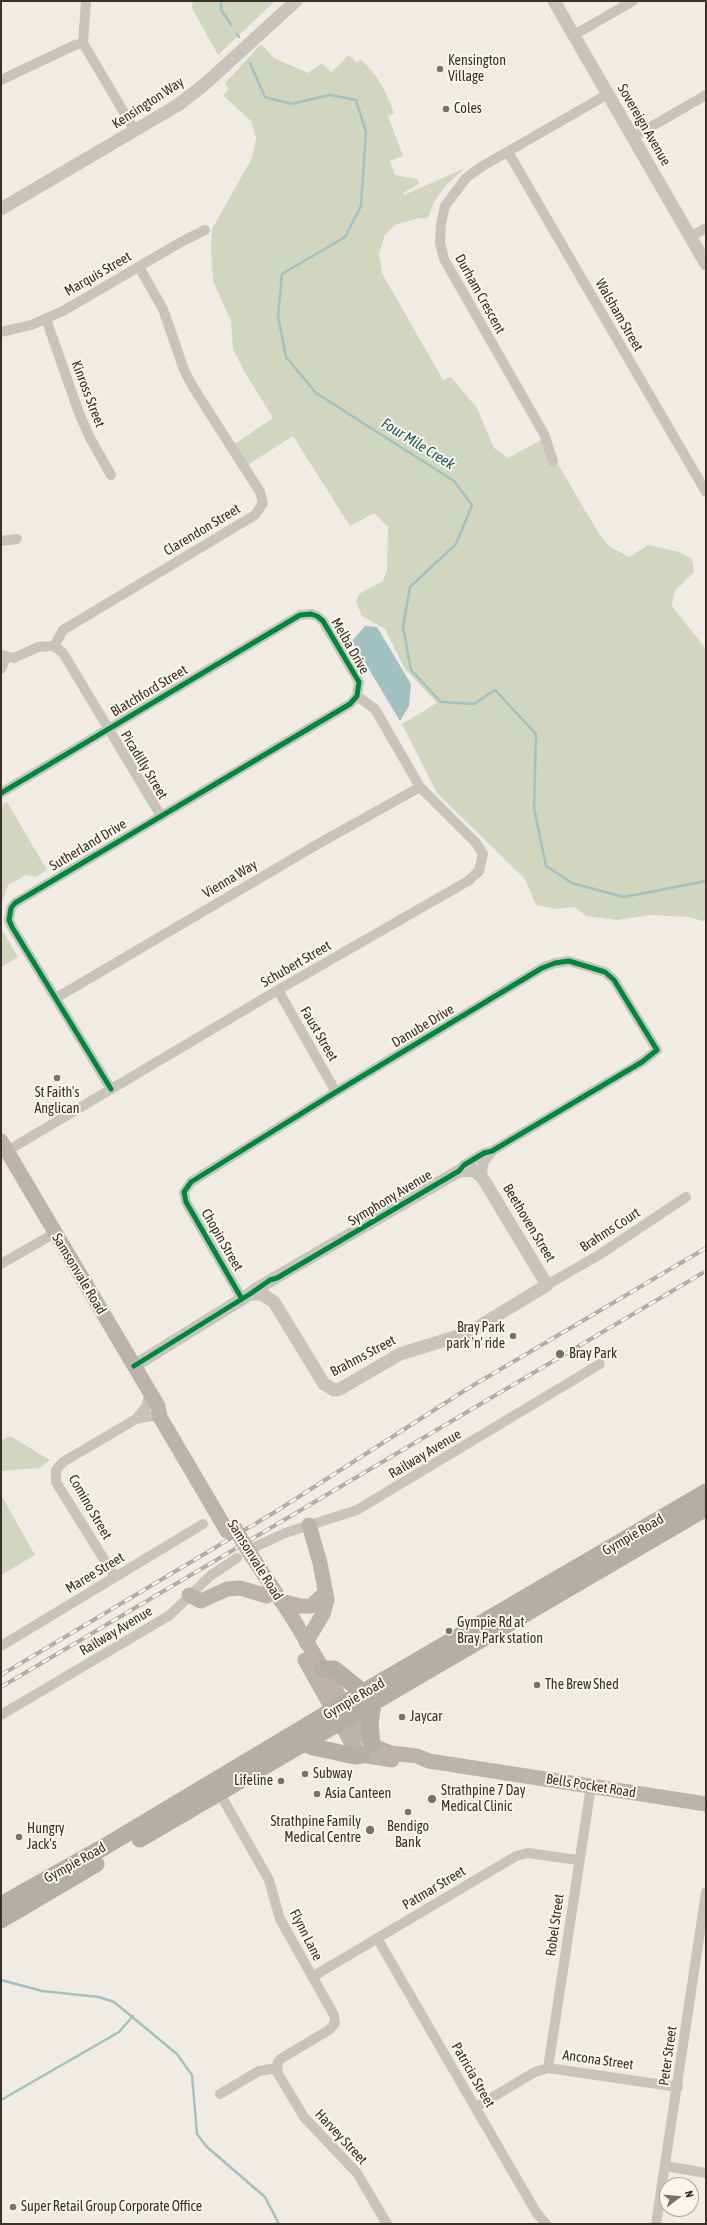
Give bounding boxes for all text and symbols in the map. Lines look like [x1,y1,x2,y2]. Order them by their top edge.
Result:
place label: Kensington Village [448,53,506,86]
marker: Kensington Village [435,64,445,74]
street label: Kensington Way [109,74,187,132]
street label: Sovereign Avenue [614,81,674,169]
place label: Coles [454,101,482,117]
marker: Coles [441,104,451,114]
street label: Marquis Street [62,248,134,300]
street label: Durham Crescent [451,251,509,337]
street label: Walsham Street [591,276,647,354]
street label: Kinross Street [68,358,108,430]
water label: Four Mile Creek [378,414,458,474]
street label: Clarendon Street [161,501,243,559]
street label: Melba Drive [327,615,373,677]
street label: Blatchford Street [108,662,190,720]
street label: Picadilly Street [117,728,171,802]
street label: Sutherland Drive [47,815,129,875]
street label: Vienna Way [200,856,260,902]
street label: Schubert Street [258,937,334,991]
street label: Danube Drive [389,1001,457,1051]
street label: Faust Street [297,1004,341,1064]
marker: St Faith's Anglican [52,1073,62,1083]
place label: St Faith's Anglican [34,1085,80,1118]
street label: Symphony Avenue [345,1166,435,1230]
street label: Beethoven Street [499,1181,559,1265]
street label: Brahms Court [577,1204,643,1256]
street label: Chopin Street [197,1206,247,1274]
street label: Samsonvale Road [48,1230,110,1318]
place label: Bray Park park 'n' ride [446,1320,505,1352]
marker: Bray Park park 'n' ride [508,1331,518,1341]
street label: Brahms Street [328,1332,398,1380]
place label: Bray Park [569,1346,617,1362]
marker: Bray Park [554,1348,566,1360]
street label: Railway Avenue [386,1426,464,1482]
street label: Comino Street [65,1472,115,1542]
street label: Gympie Road [599,1511,667,1559]
street label: Samsonvale Road [224,1517,286,1603]
street label: Maree Street [63,1549,127,1597]
street label: Railway Avenue [77,1603,155,1659]
place label: Gympie Rd at Bray Park station [457,1615,543,1648]
marker: Gympie Rd at Bray Park station [444,1626,454,1636]
street label: Gympie Road [320,1675,388,1723]
place label: The Brew Shed [545,1677,619,1693]
marker: The Brew Shed [532,1680,542,1690]
place label: Jaycar [410,1709,442,1725]
marker: Jaycar [397,1712,407,1722]
place label: Subway [313,1766,353,1782]
marker: Subway [300,1769,310,1779]
street label: Bells Pocket Road [545,1771,637,1801]
place label: Lifeline [234,1773,273,1789]
marker: Lifeline [276,1776,286,1786]
place label: Strathpine 7 Day Medical Clinic [441,1783,526,1816]
place label: Asia Canteen [325,1786,391,1802]
marker: Asia Canteen [312,1789,322,1799]
marker: Strathpine 7 Day Medical Clinic [426,1793,438,1805]
marker: Bendigo Bank [403,1807,413,1817]
place label: Strathpine Family Medical Centre [270,1814,361,1846]
place label: Bendigo Bank [387,1819,429,1852]
place label: Hungry Jack's [27,1821,65,1854]
marker: Strathpine Family Medical Centre [364,1824,376,1836]
marker: Hungry Jack's [14,1832,24,1842]
street label: Gympie Road [41,1839,109,1887]
street label: Patmar Street [399,1863,469,1913]
street label: Robel Street [542,1893,568,1957]
street label: Flynn Lane [286,1906,326,1964]
street label: Peter Street [656,2025,680,2087]
street label: Patricia Street [448,2040,498,2110]
street label: Ancona Street [562,2047,634,2073]
street label: Harvey Street [311,2106,371,2168]
north arrow [659,2177,699,2217]
text: N [683,2189,696,2199]
place label: Super Retail Group Corporate Office [21,2199,202,2215]
marker: Super Retail Group Corporate Office [8,2202,18,2212]

